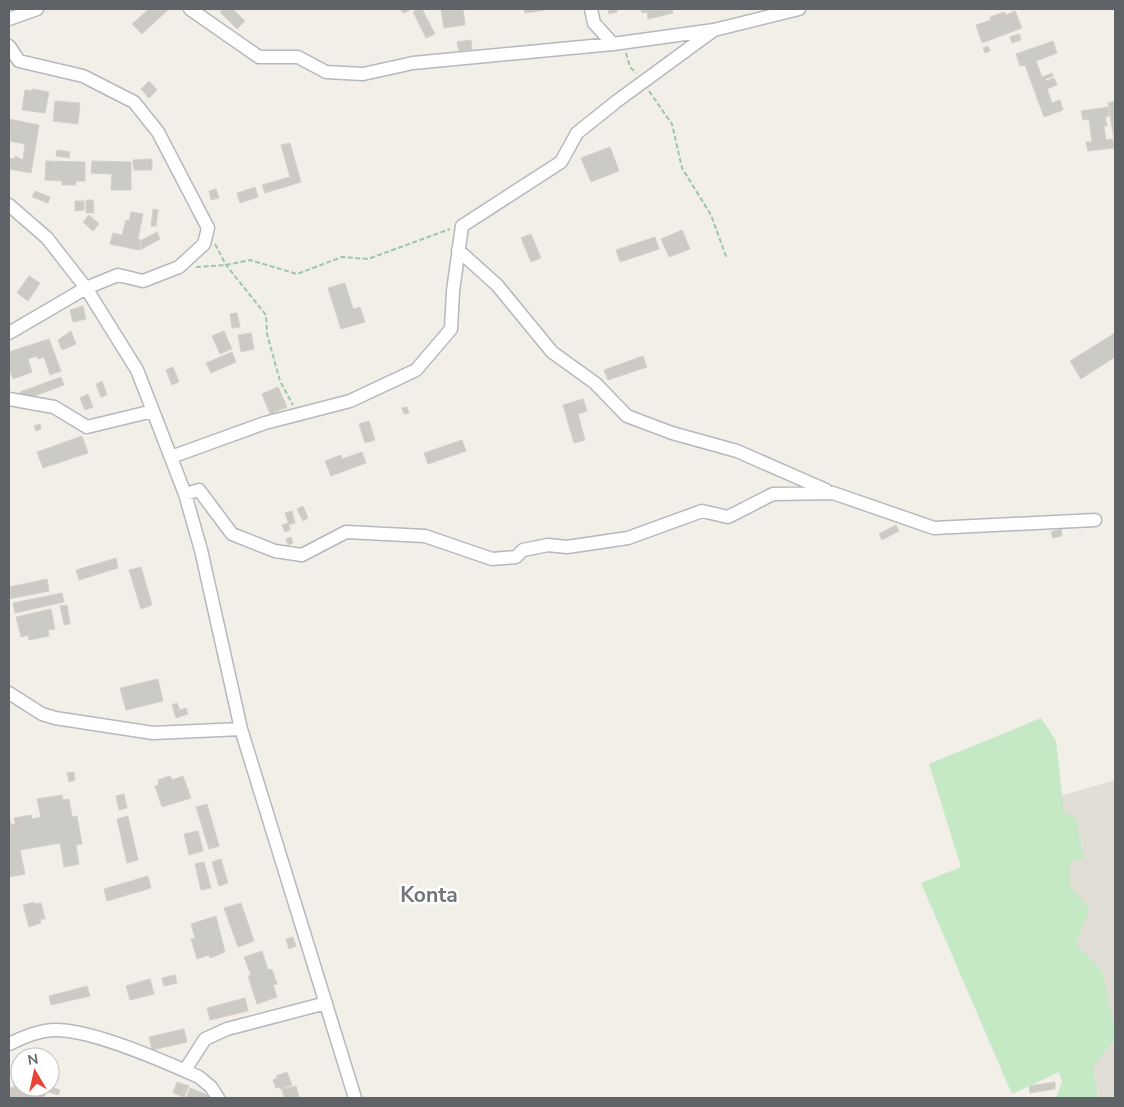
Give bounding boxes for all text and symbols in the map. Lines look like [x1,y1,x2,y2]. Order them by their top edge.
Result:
district label: Konta [400,881,458,909]
north arrow [10,1047,60,1097]
text: N [26,1049,40,1070]

